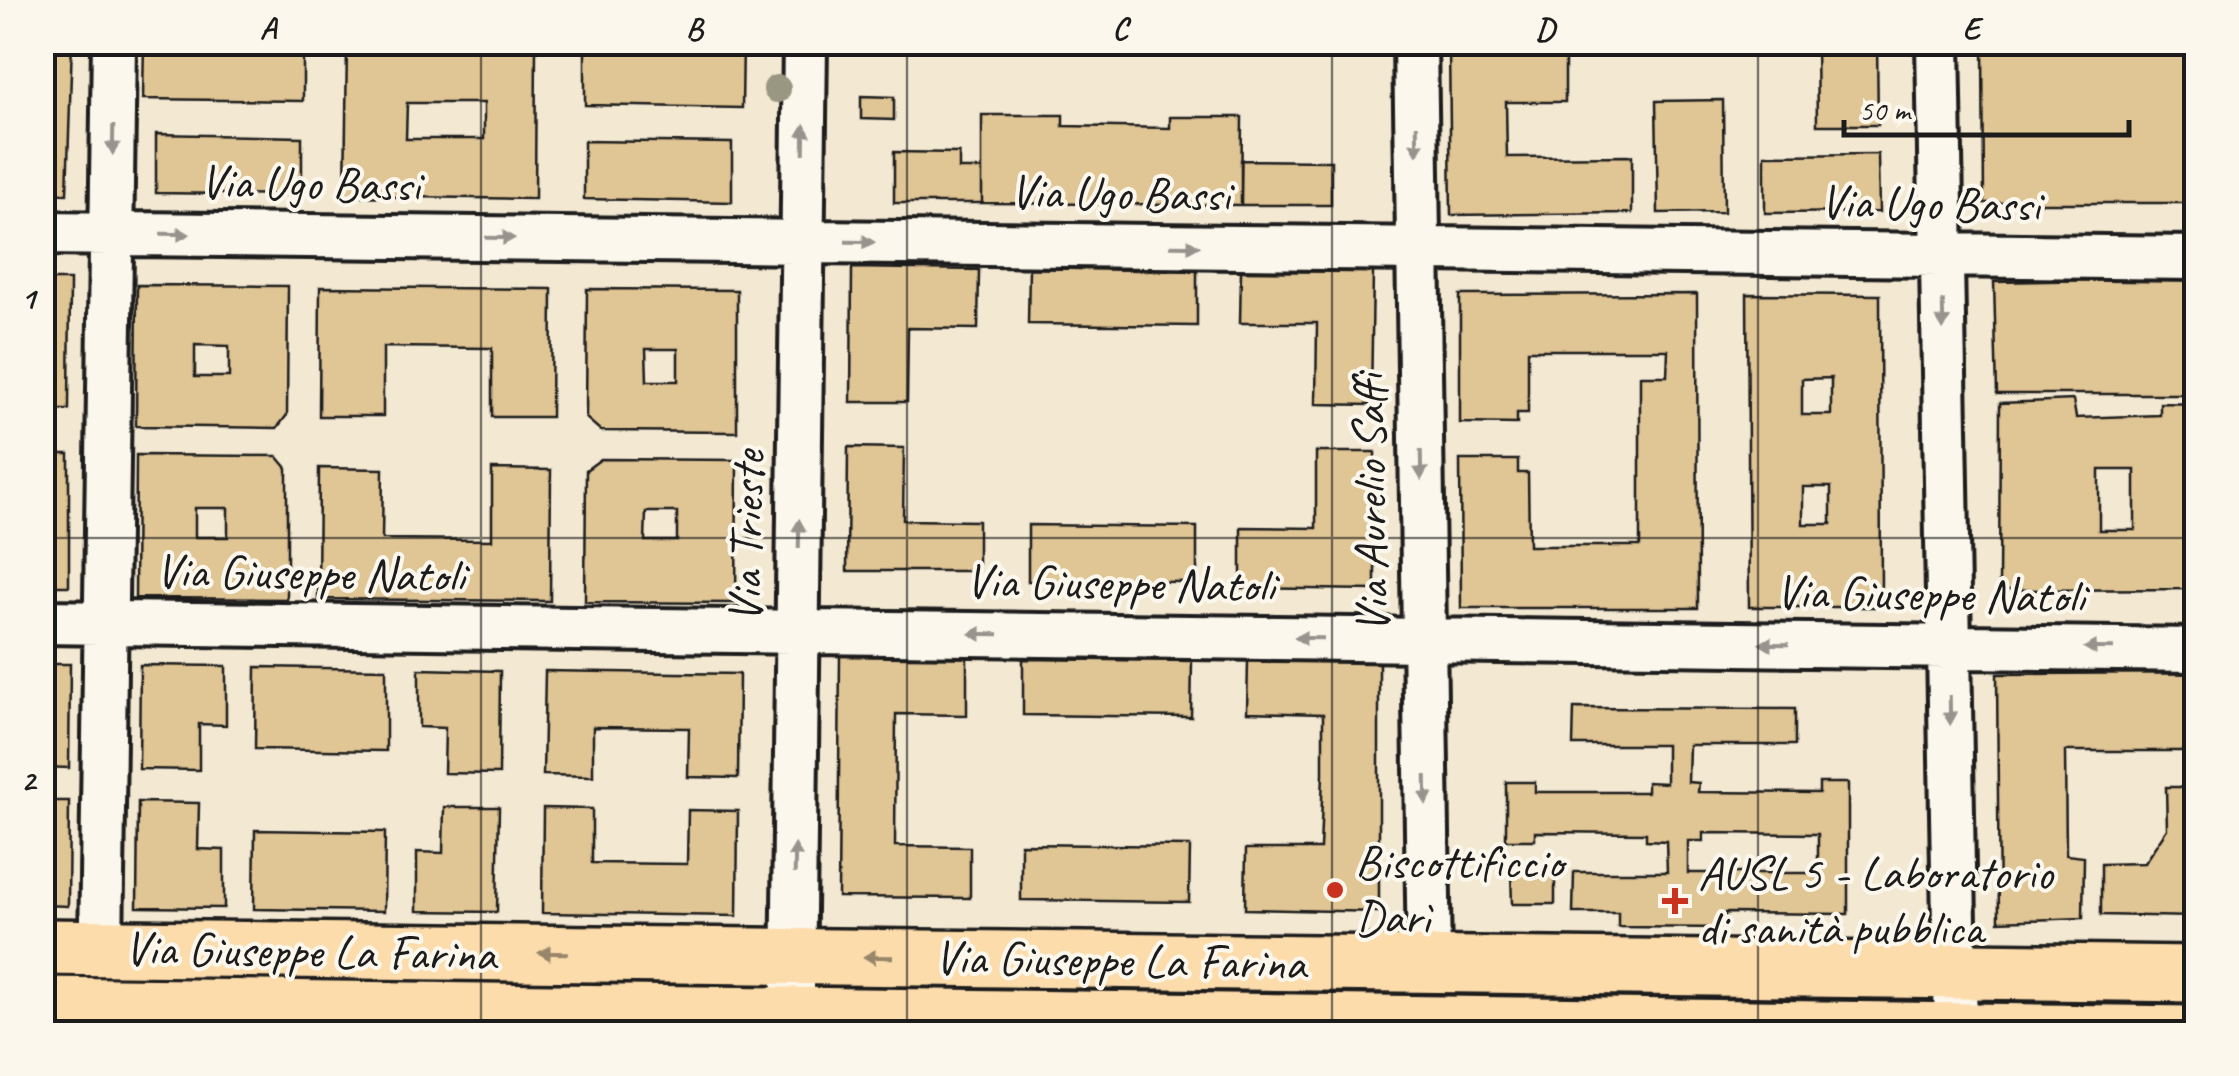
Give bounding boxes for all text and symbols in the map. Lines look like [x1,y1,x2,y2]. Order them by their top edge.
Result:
text: A [260,8,279,49]
text: B [686,8,705,49]
text: C [1112,8,1132,49]
text: D [1536,8,1558,49]
text: E [1962,8,1984,49]
scale bar [1844,75,2129,137]
text: 50 m [1859,91,1912,129]
one-way arrow [796,123,812,155]
one-way arrow [105,124,121,156]
one-way arrow [1409,124,1425,156]
street label: Via Ugo Bassi [199,151,426,215]
street label: Via Ugo Bassi [1009,161,1236,225]
street label: Via Ugo Bassi [1819,171,2046,235]
one-way arrow [159,226,191,242]
one-way arrow [484,230,516,246]
one-way arrow [844,235,876,251]
one-way arrow [1169,239,1201,255]
text: 1 [21,277,39,318]
one-way arrow [1935,299,1951,331]
street label: Via Aurelio Saffi [1338,368,1402,634]
street label: Via Trieste [714,447,778,624]
one-way arrow [1414,449,1430,481]
one-way arrow [791,517,807,549]
street label: Via Giuseppe Natoli [155,540,471,606]
street label: Via Giuseppe Natoli [965,550,1281,616]
street label: Via Giuseppe Natoli [1775,561,2091,627]
one-way arrow [968,626,1000,642]
one-way arrow [1293,630,1325,646]
one-way arrow [1758,636,1790,652]
one-way arrow [2083,640,2115,656]
one-way arrow [1942,694,1958,726]
text: 2 [21,760,38,801]
one-way arrow [1419,774,1435,806]
place label: Biscottificcio Darì [1355,832,1568,947]
one-way arrow [787,842,803,874]
place label: AUSL 5 - Laboratorio di sanità pubblica [1698,843,2054,958]
marker: Biscottificcio Darì [1324,879,1346,901]
marker: AUSL 5 - Laboratorio di sanità pubblica [1662,888,1688,914]
street label: Via Giuseppe La Farina [124,918,499,984]
street label: Via Giuseppe La Farina [934,927,1309,993]
one-way arrow [537,945,569,961]
one-way arrow [862,949,894,965]

